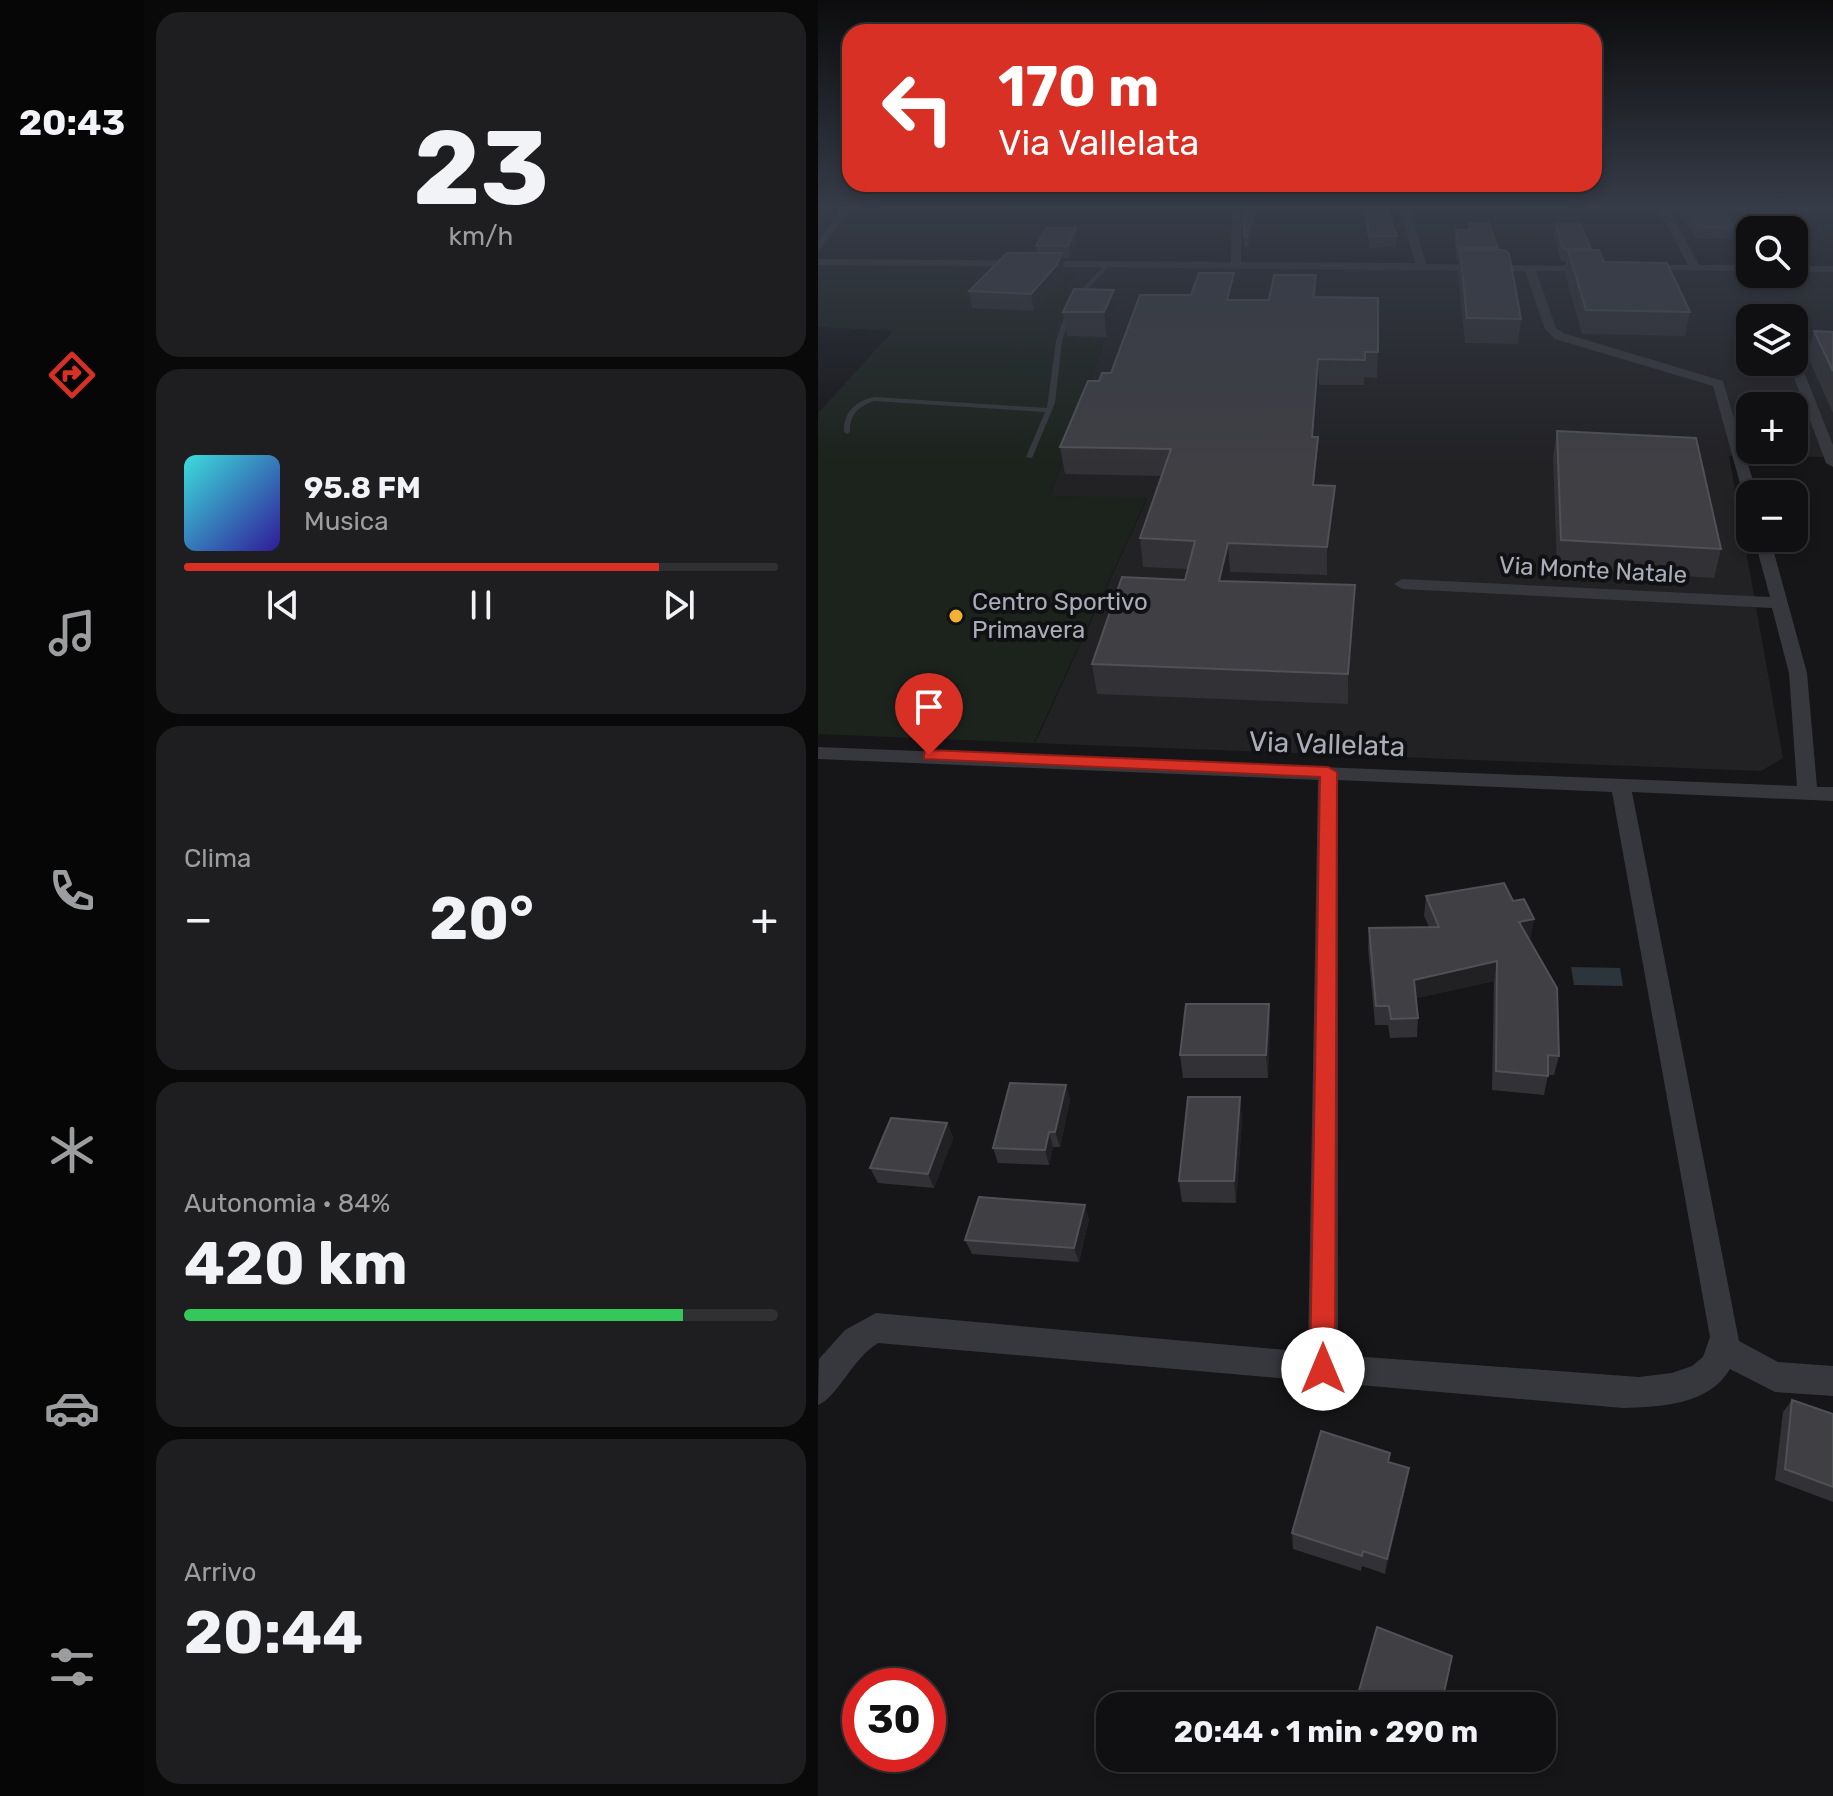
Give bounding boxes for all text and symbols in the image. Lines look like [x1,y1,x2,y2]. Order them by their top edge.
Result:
text: 170 m [998,54,1159,120]
icon: left [866,56,970,160]
text: 20:43 [19,101,125,144]
text: 23 [413,107,549,230]
text: Via Vallelata [998,121,1199,164]
map controls [1736,216,1808,552]
button: search [1736,216,1808,288]
text: km/h [449,221,513,252]
button: layers [1736,304,1808,376]
icon: directions [44,347,100,403]
button: + [1736,392,1808,464]
text: 95.8 FM [304,470,421,506]
button: − [1736,480,1808,552]
text: Musica [304,506,389,537]
street label: Via Monte Natale [1498,551,1688,589]
icon: previous [261,583,305,627]
icon: pause [459,583,503,627]
icon: next [657,583,701,627]
place label: Centro Sportivo Primavera [972,588,1148,644]
icon: music [44,605,100,661]
marker: Centro Sportivo Primavera [947,607,965,625]
pin [895,673,963,755]
icon: arrive [907,685,951,729]
street label: Via Vallelata [1248,725,1406,763]
text: Clima [184,843,251,874]
icon: phone [44,863,100,919]
text: 20° [429,883,534,954]
text: − [184,893,213,945]
text: + [751,893,778,945]
icon: climate [44,1122,100,1178]
text: Autonomia · 84% [184,1188,390,1219]
text: 420 km [184,1228,408,1299]
position arrow [1281,1327,1365,1411]
icon: car [44,1380,100,1436]
text: Arrivo [184,1557,256,1588]
text: 20:44 [184,1597,363,1668]
icon: filters [44,1639,100,1695]
speed limit sign: 30 [842,1668,946,1772]
text: 20:44 · 1 min · 290 m [1174,1714,1478,1750]

